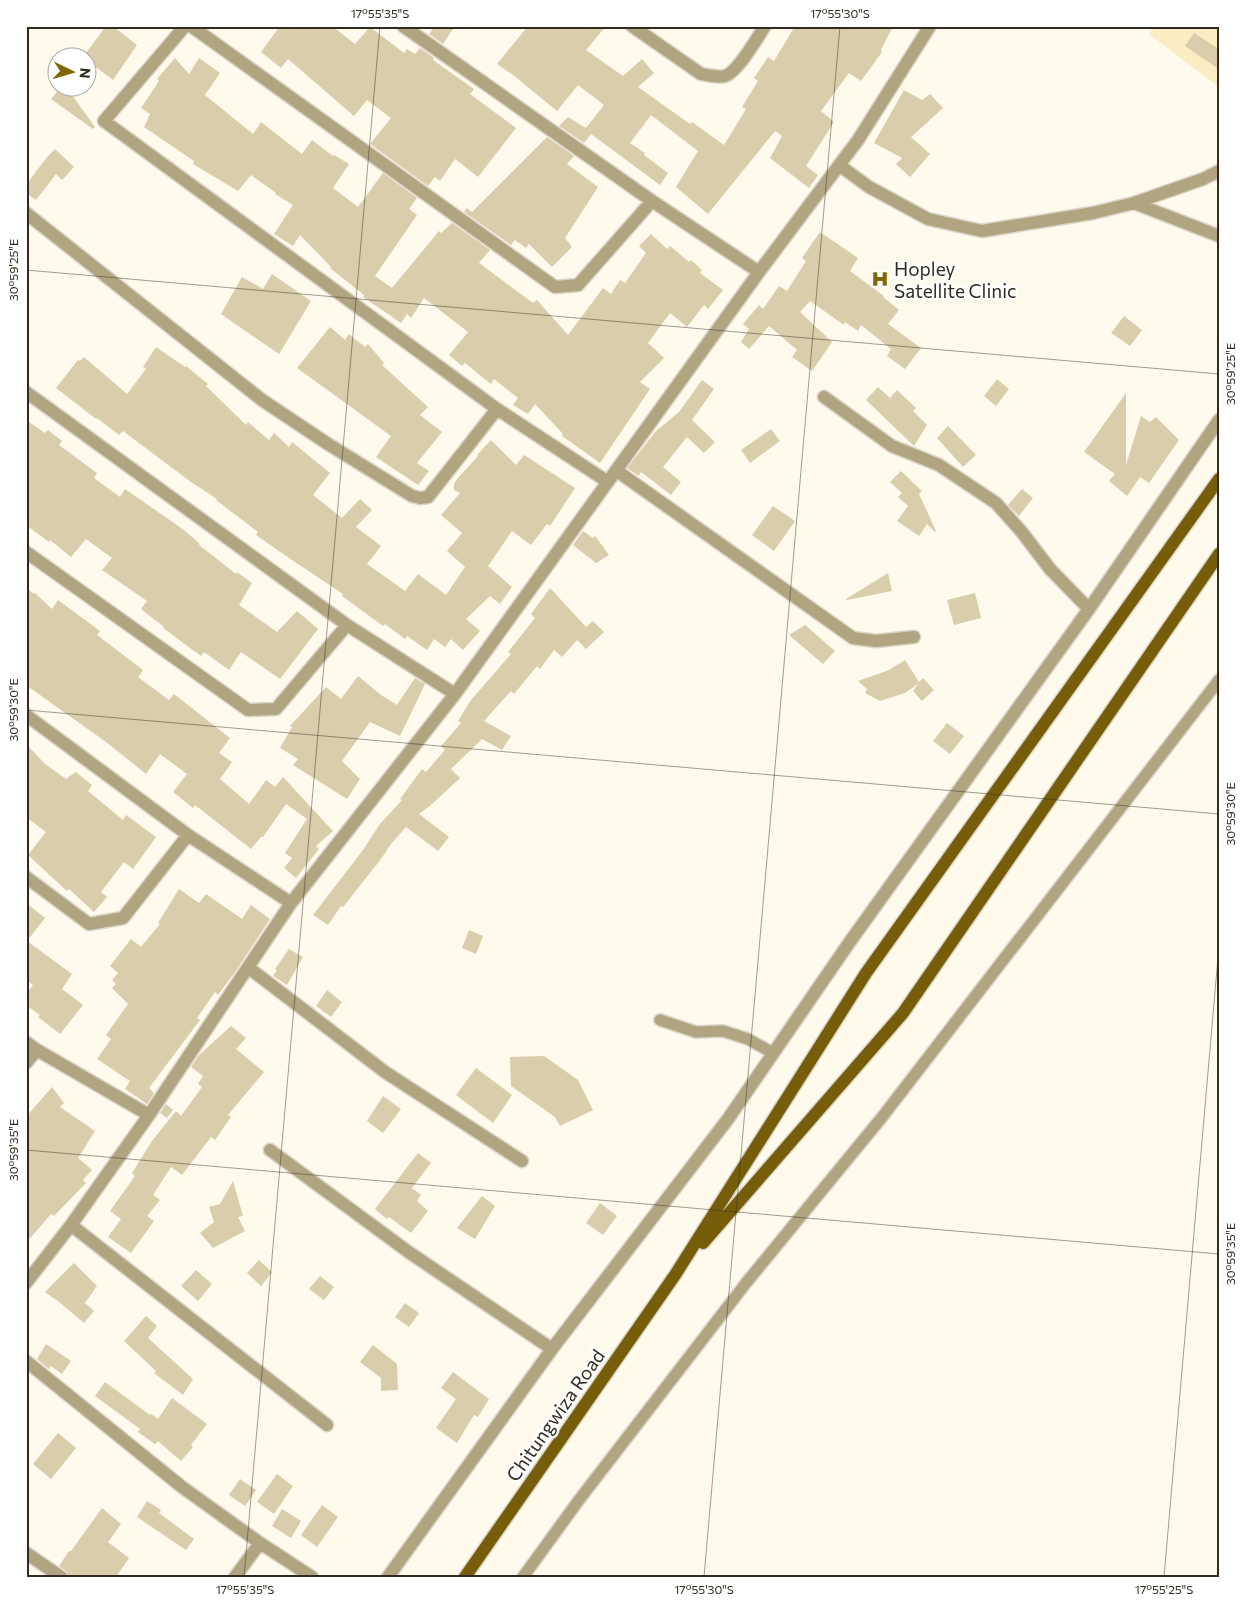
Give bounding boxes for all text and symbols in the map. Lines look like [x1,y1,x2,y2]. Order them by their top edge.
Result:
text: 17°55'35"S [351,6,409,20]
text: 17°55'30"S [810,6,870,20]
north arrow [48,48,98,98]
text: N [77,67,94,79]
text: 30°59'25"E [6,239,20,301]
place label: Hopley Satellite Clinic [894,257,1017,302]
hospital icon: Hopley Satellite Clinic [870,269,890,289]
text: 30°59'25"E [1223,343,1237,405]
text: 30°59'30"E [6,678,20,742]
text: 30°59'30"E [1223,782,1237,846]
text: 30°59'35"E [6,1119,20,1181]
text: 30°59'35"E [1223,1223,1237,1285]
street label: Chitungwiza Road [501,1345,609,1485]
text: 17°55'35"S [216,1582,274,1596]
text: 17°55'30"S [674,1582,734,1596]
text: 17°55'25"S [1135,1582,1193,1596]

